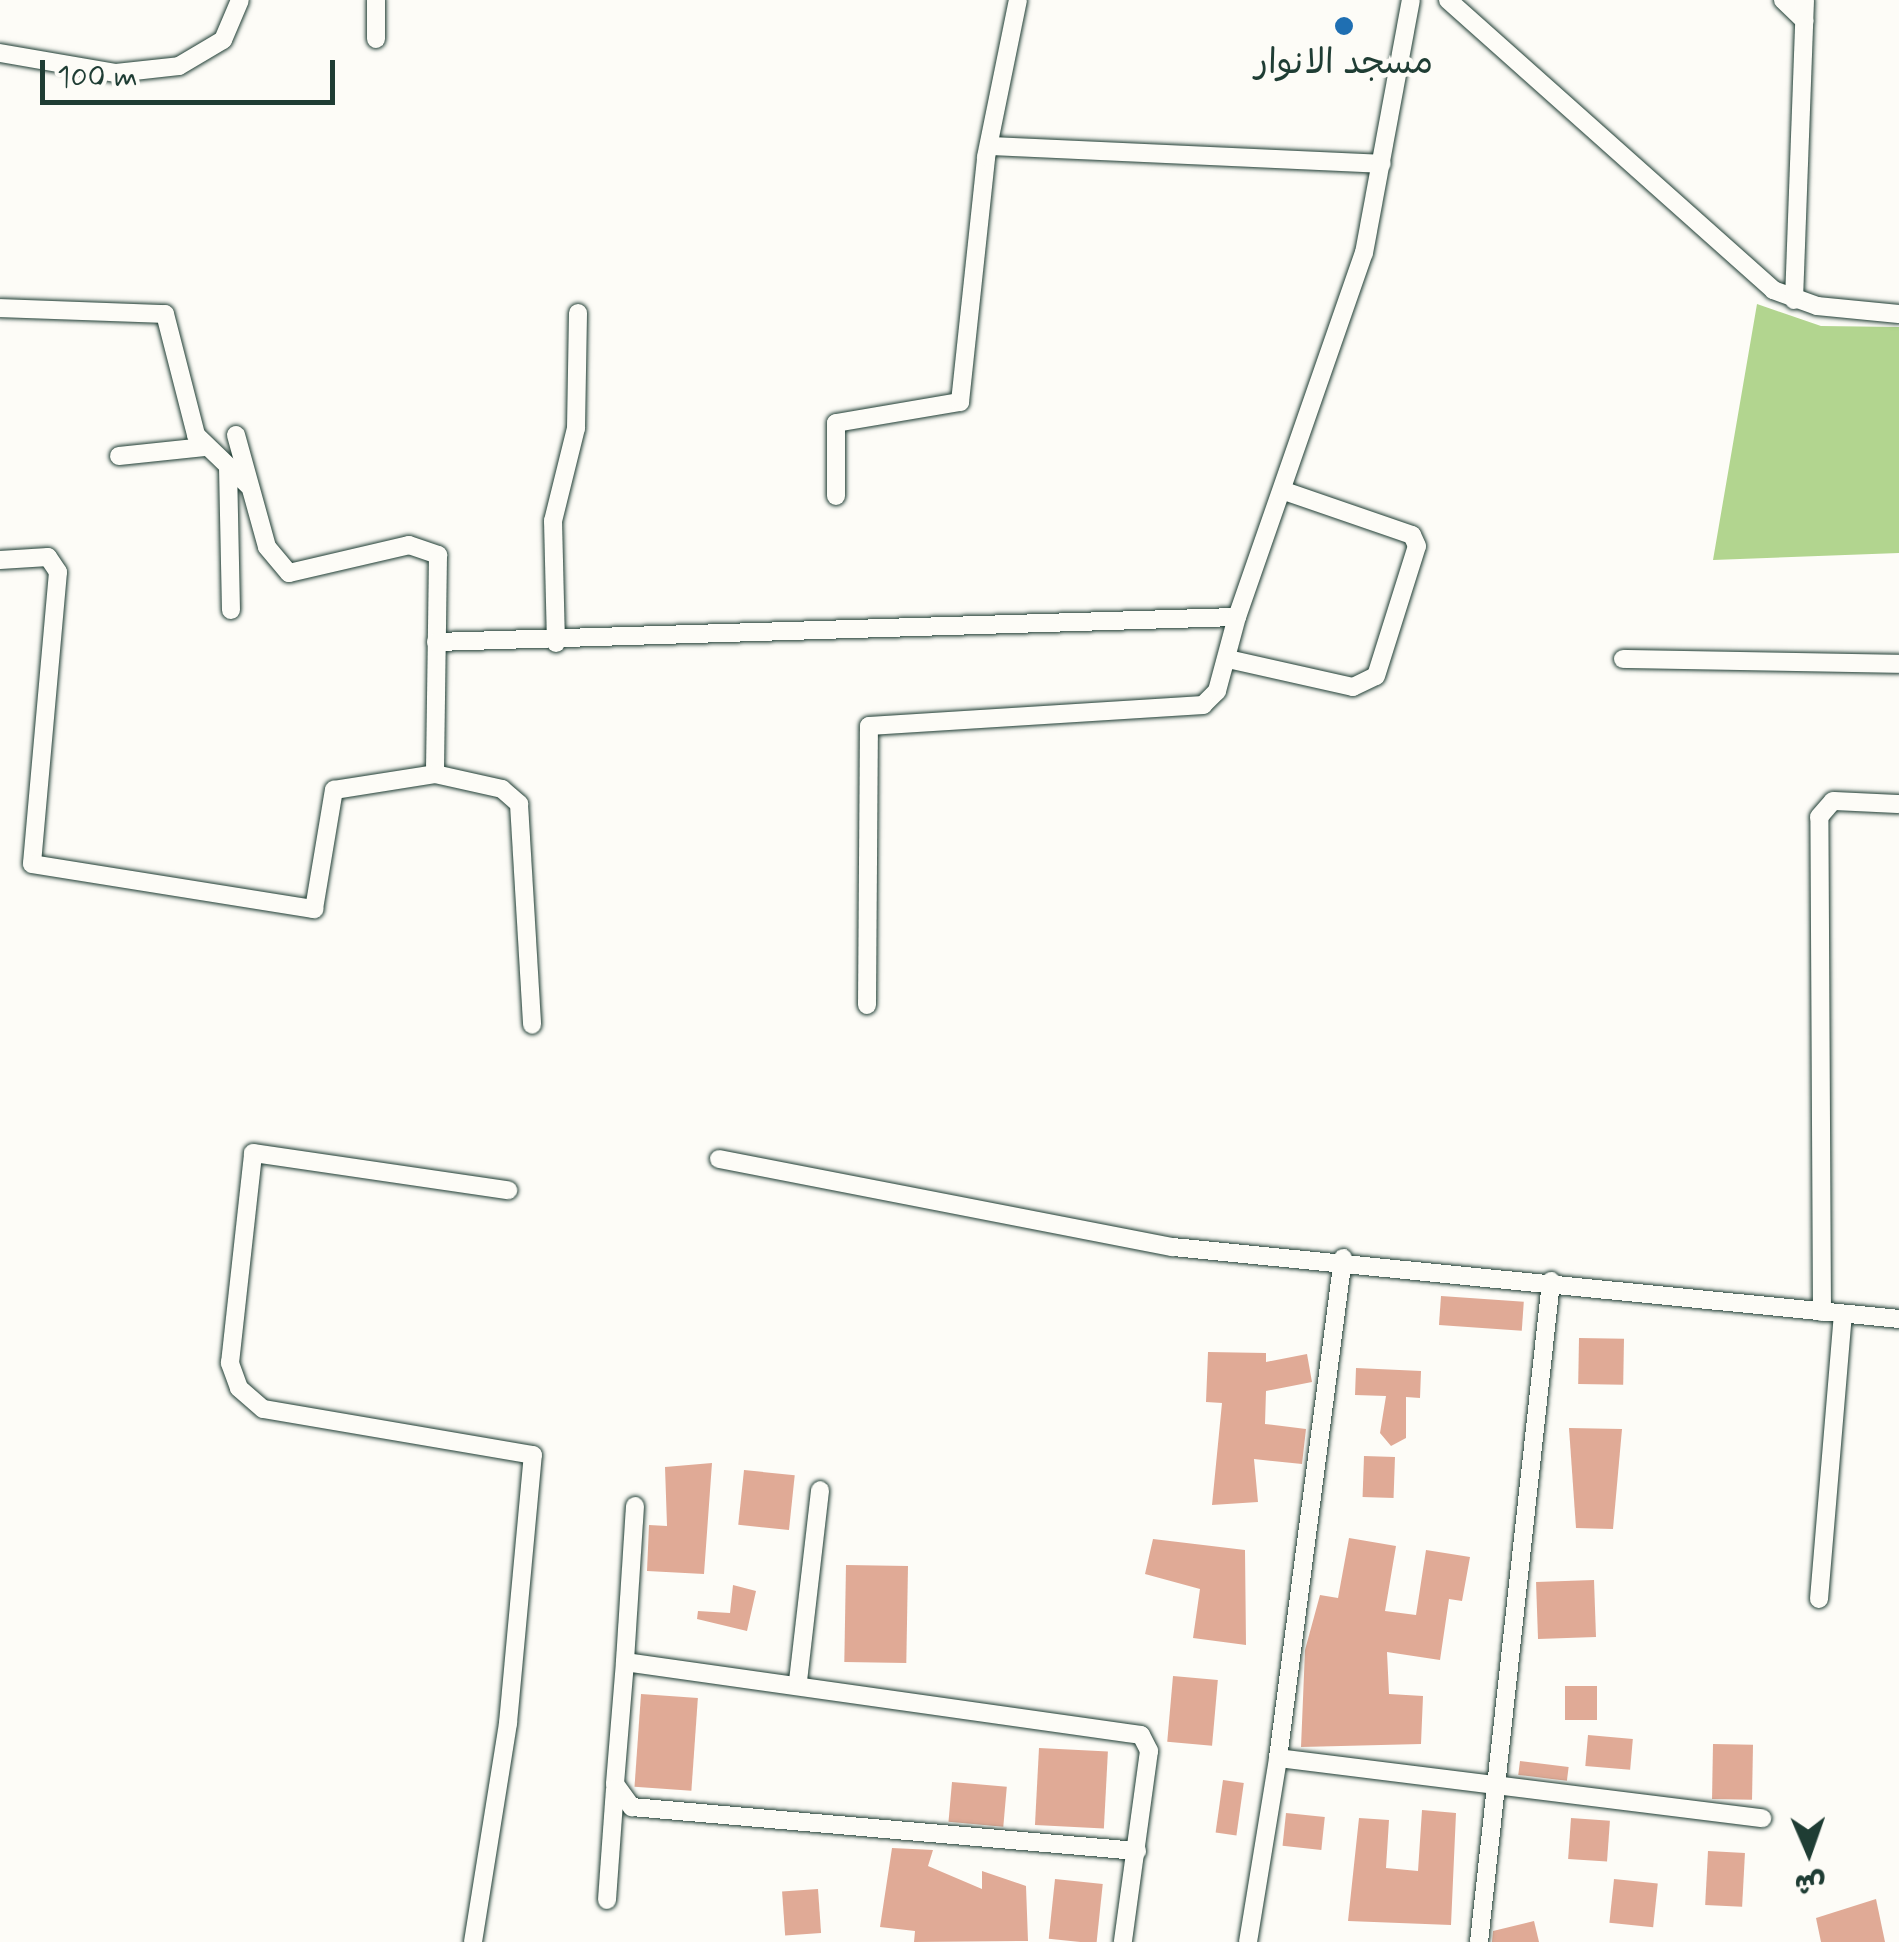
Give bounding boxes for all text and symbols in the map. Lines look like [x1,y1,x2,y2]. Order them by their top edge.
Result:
marker: مسجد الانوار [1333,15,1355,37]
scale bar [45,40,340,102]
place label: مسجد الانوار [1255,42,1433,84]
text: 100 m [57,58,138,97]
north arrow [1759,1802,1859,1902]
text: ش [1794,1863,1826,1902]

